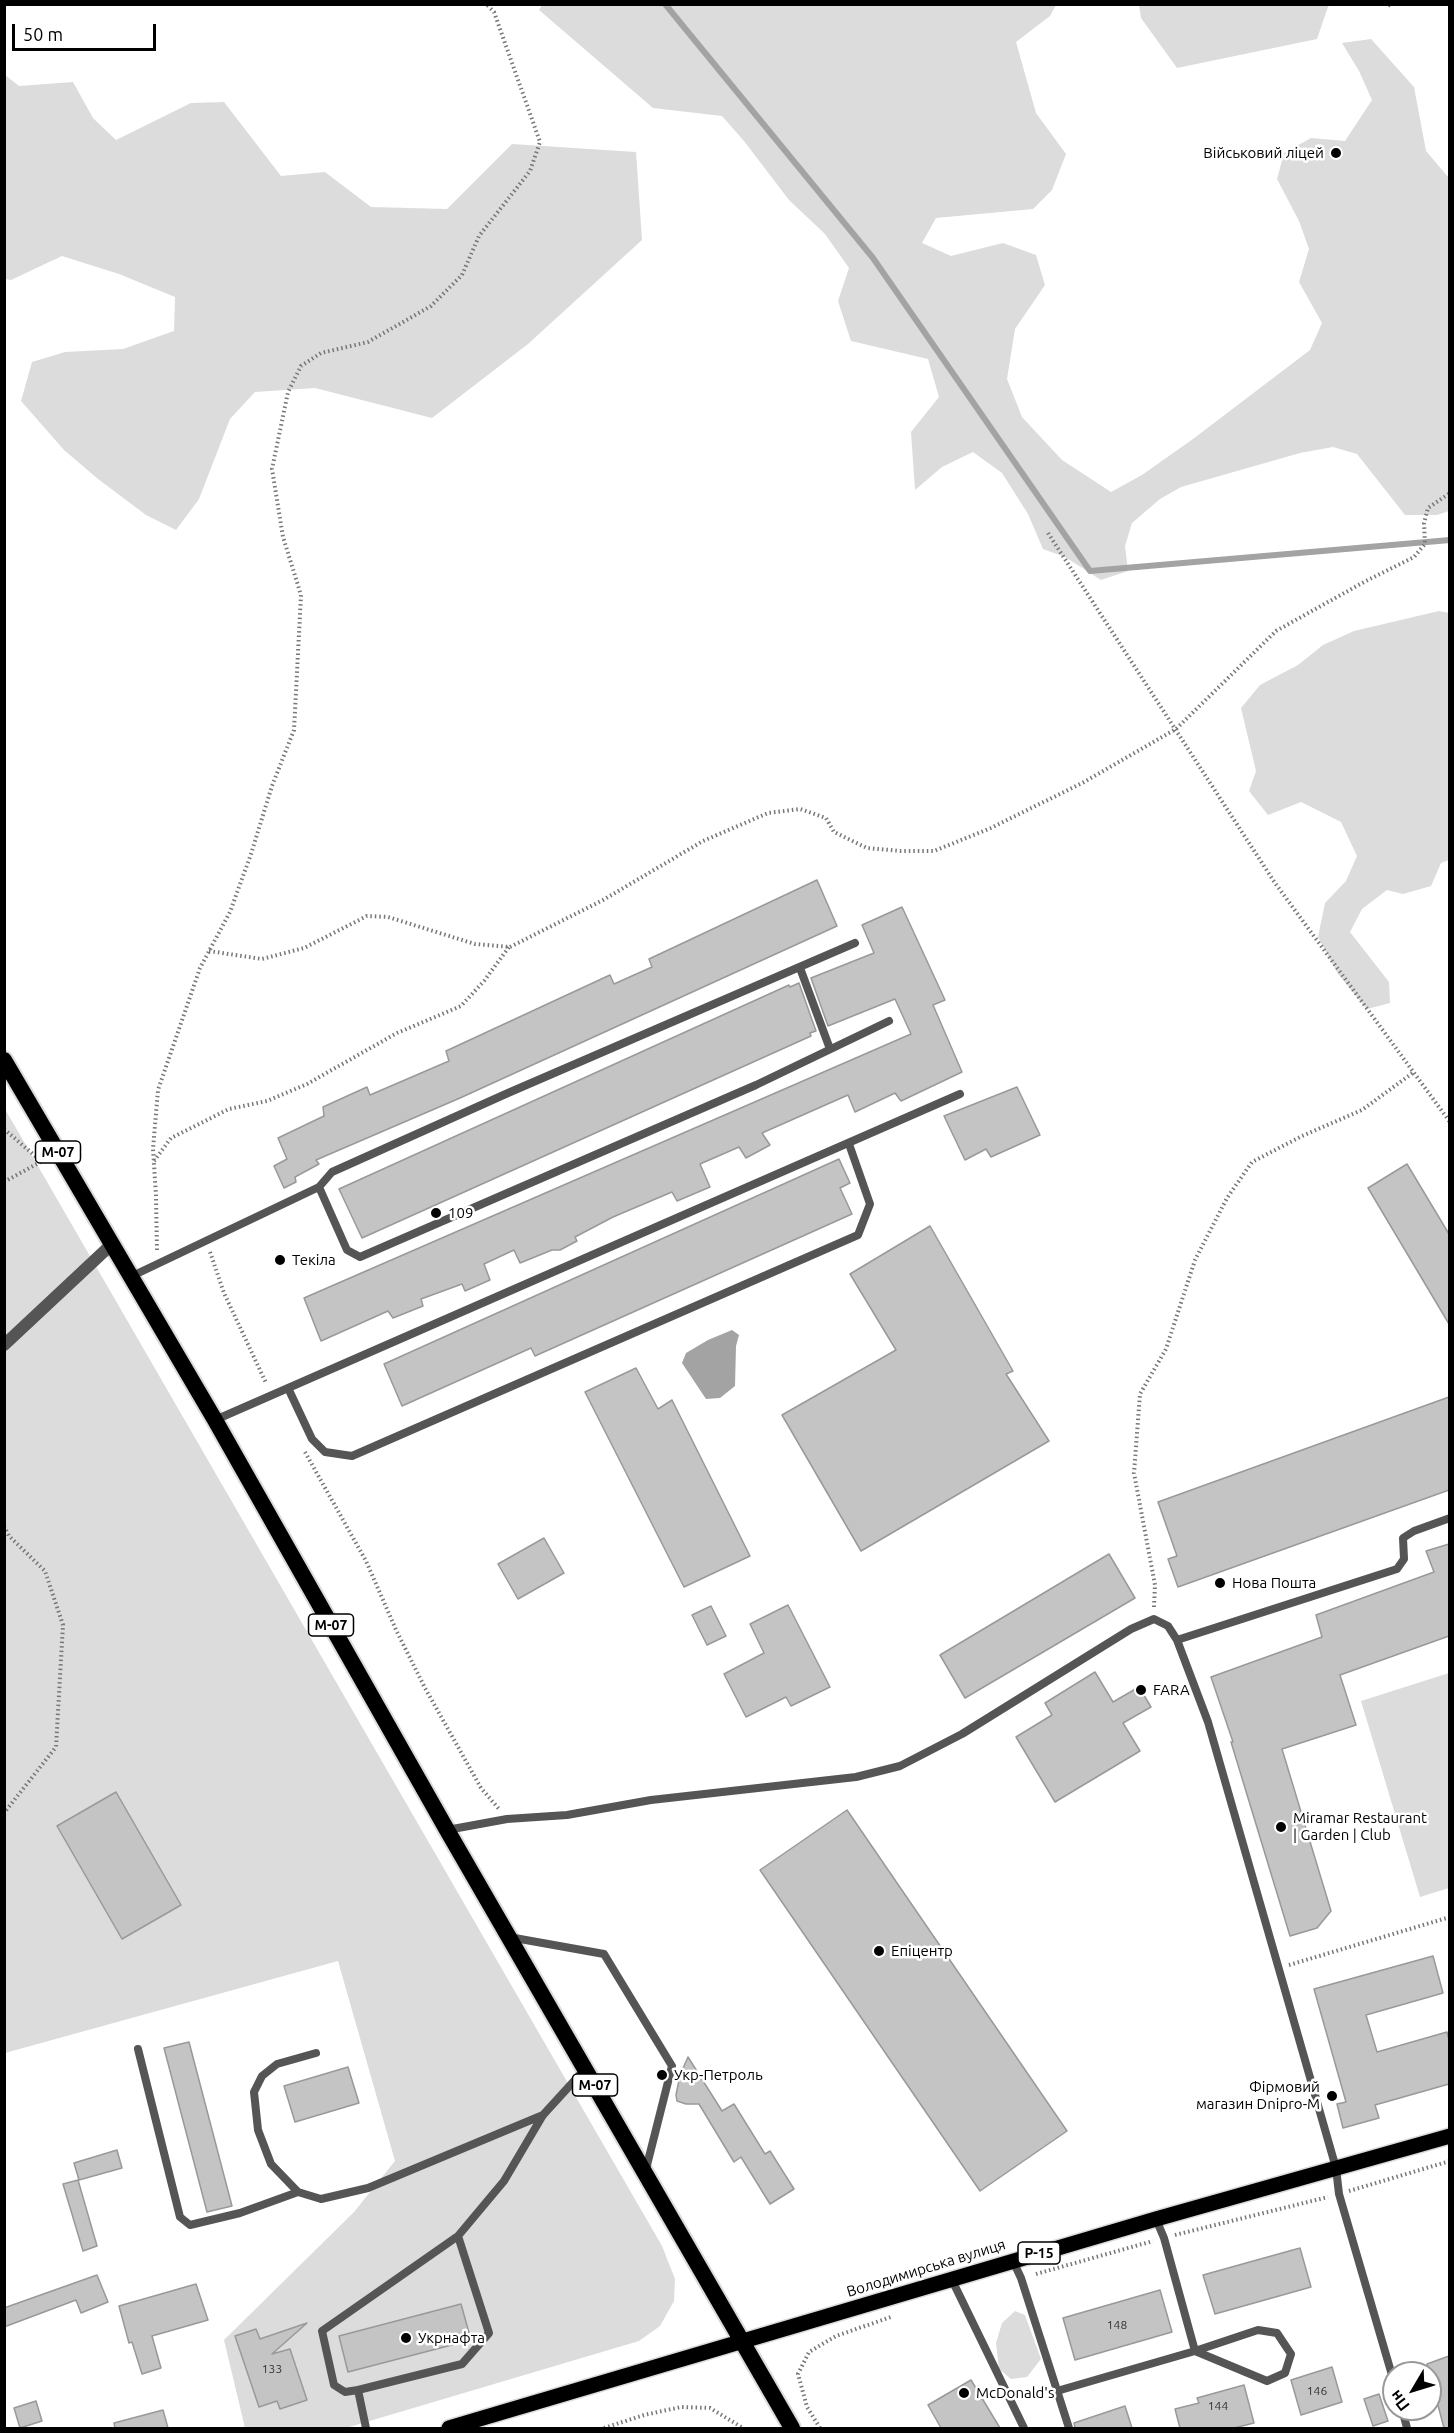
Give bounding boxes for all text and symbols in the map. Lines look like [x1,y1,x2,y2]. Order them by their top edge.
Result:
scale bar [15,12,159,50]
text: 50 m [23,24,63,44]
place label: Військовий ліцей [1203,144,1324,162]
marker: Військовий ліцей [1329,146,1343,160]
road number: М-07 [36,1141,80,1163]
place label: 109 [448,1204,473,1222]
marker: 109 [429,1206,443,1220]
place label: Текіла [292,1251,336,1269]
marker: Текіла [273,1253,287,1267]
place label: Нова Пошта [1232,1574,1316,1592]
marker: Нова Пошта [1213,1576,1227,1590]
road number: М-07 [308,1614,354,1636]
place label: FARA [1153,1681,1190,1699]
marker: FARA [1134,1683,1148,1697]
place label: Miramar Restaurant | Garden | Club [1293,1809,1427,1844]
marker: Miramar Restaurant | Garden | Club [1274,1820,1288,1834]
place label: Епіцентр [891,1942,953,1960]
marker: Епіцентр [872,1944,886,1958]
place label: Укр-Петроль [674,2066,763,2084]
marker: Укр-Петроль [655,2068,669,2082]
road number: М-07 [572,2074,618,2096]
place label: Фірмовий магазин Dnipro-M [1196,2078,1320,2113]
marker: Фірмовий магазин Dnipro-M [1325,2089,1339,2103]
street label: Володимирська вулиця [844,2235,1008,2301]
road number: Р-15 [1018,2242,1060,2264]
house number: 148 [1107,2318,1127,2332]
place label: Укрнафта [418,2329,485,2347]
marker: Укрнафта [399,2331,413,2345]
north arrow [1382,2361,1442,2421]
house number: 133 [262,2362,282,2376]
place label: McDonald's [976,2384,1054,2402]
house number: 146 [1307,2384,1327,2398]
marker: McDonald's [957,2386,971,2400]
text: Пн [1386,2387,1413,2415]
house number: 144 [1208,2399,1228,2413]

